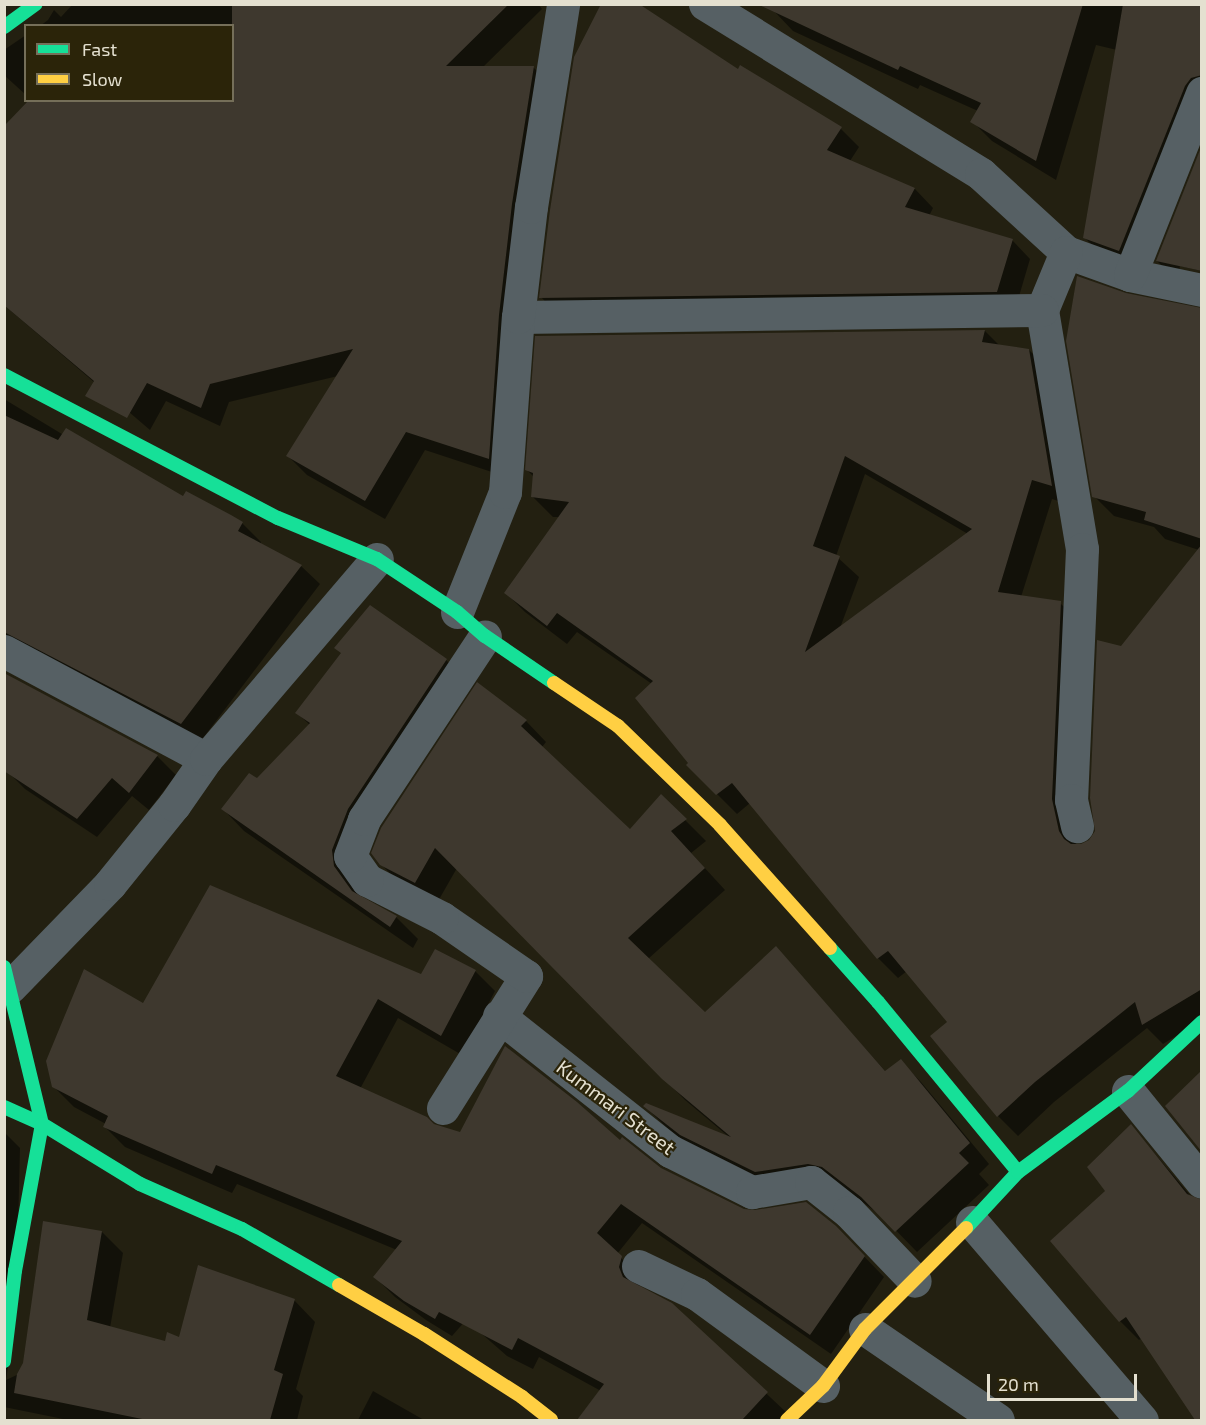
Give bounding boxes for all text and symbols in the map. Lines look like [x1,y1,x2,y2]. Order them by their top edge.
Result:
legend [24,24,234,102]
text: Fast [82,38,117,60]
text: Slow [82,68,122,90]
street label: Kummari Street [552,1055,680,1159]
scale bar [990,1362,1140,1400]
text: 20 m [998,1373,1039,1395]

